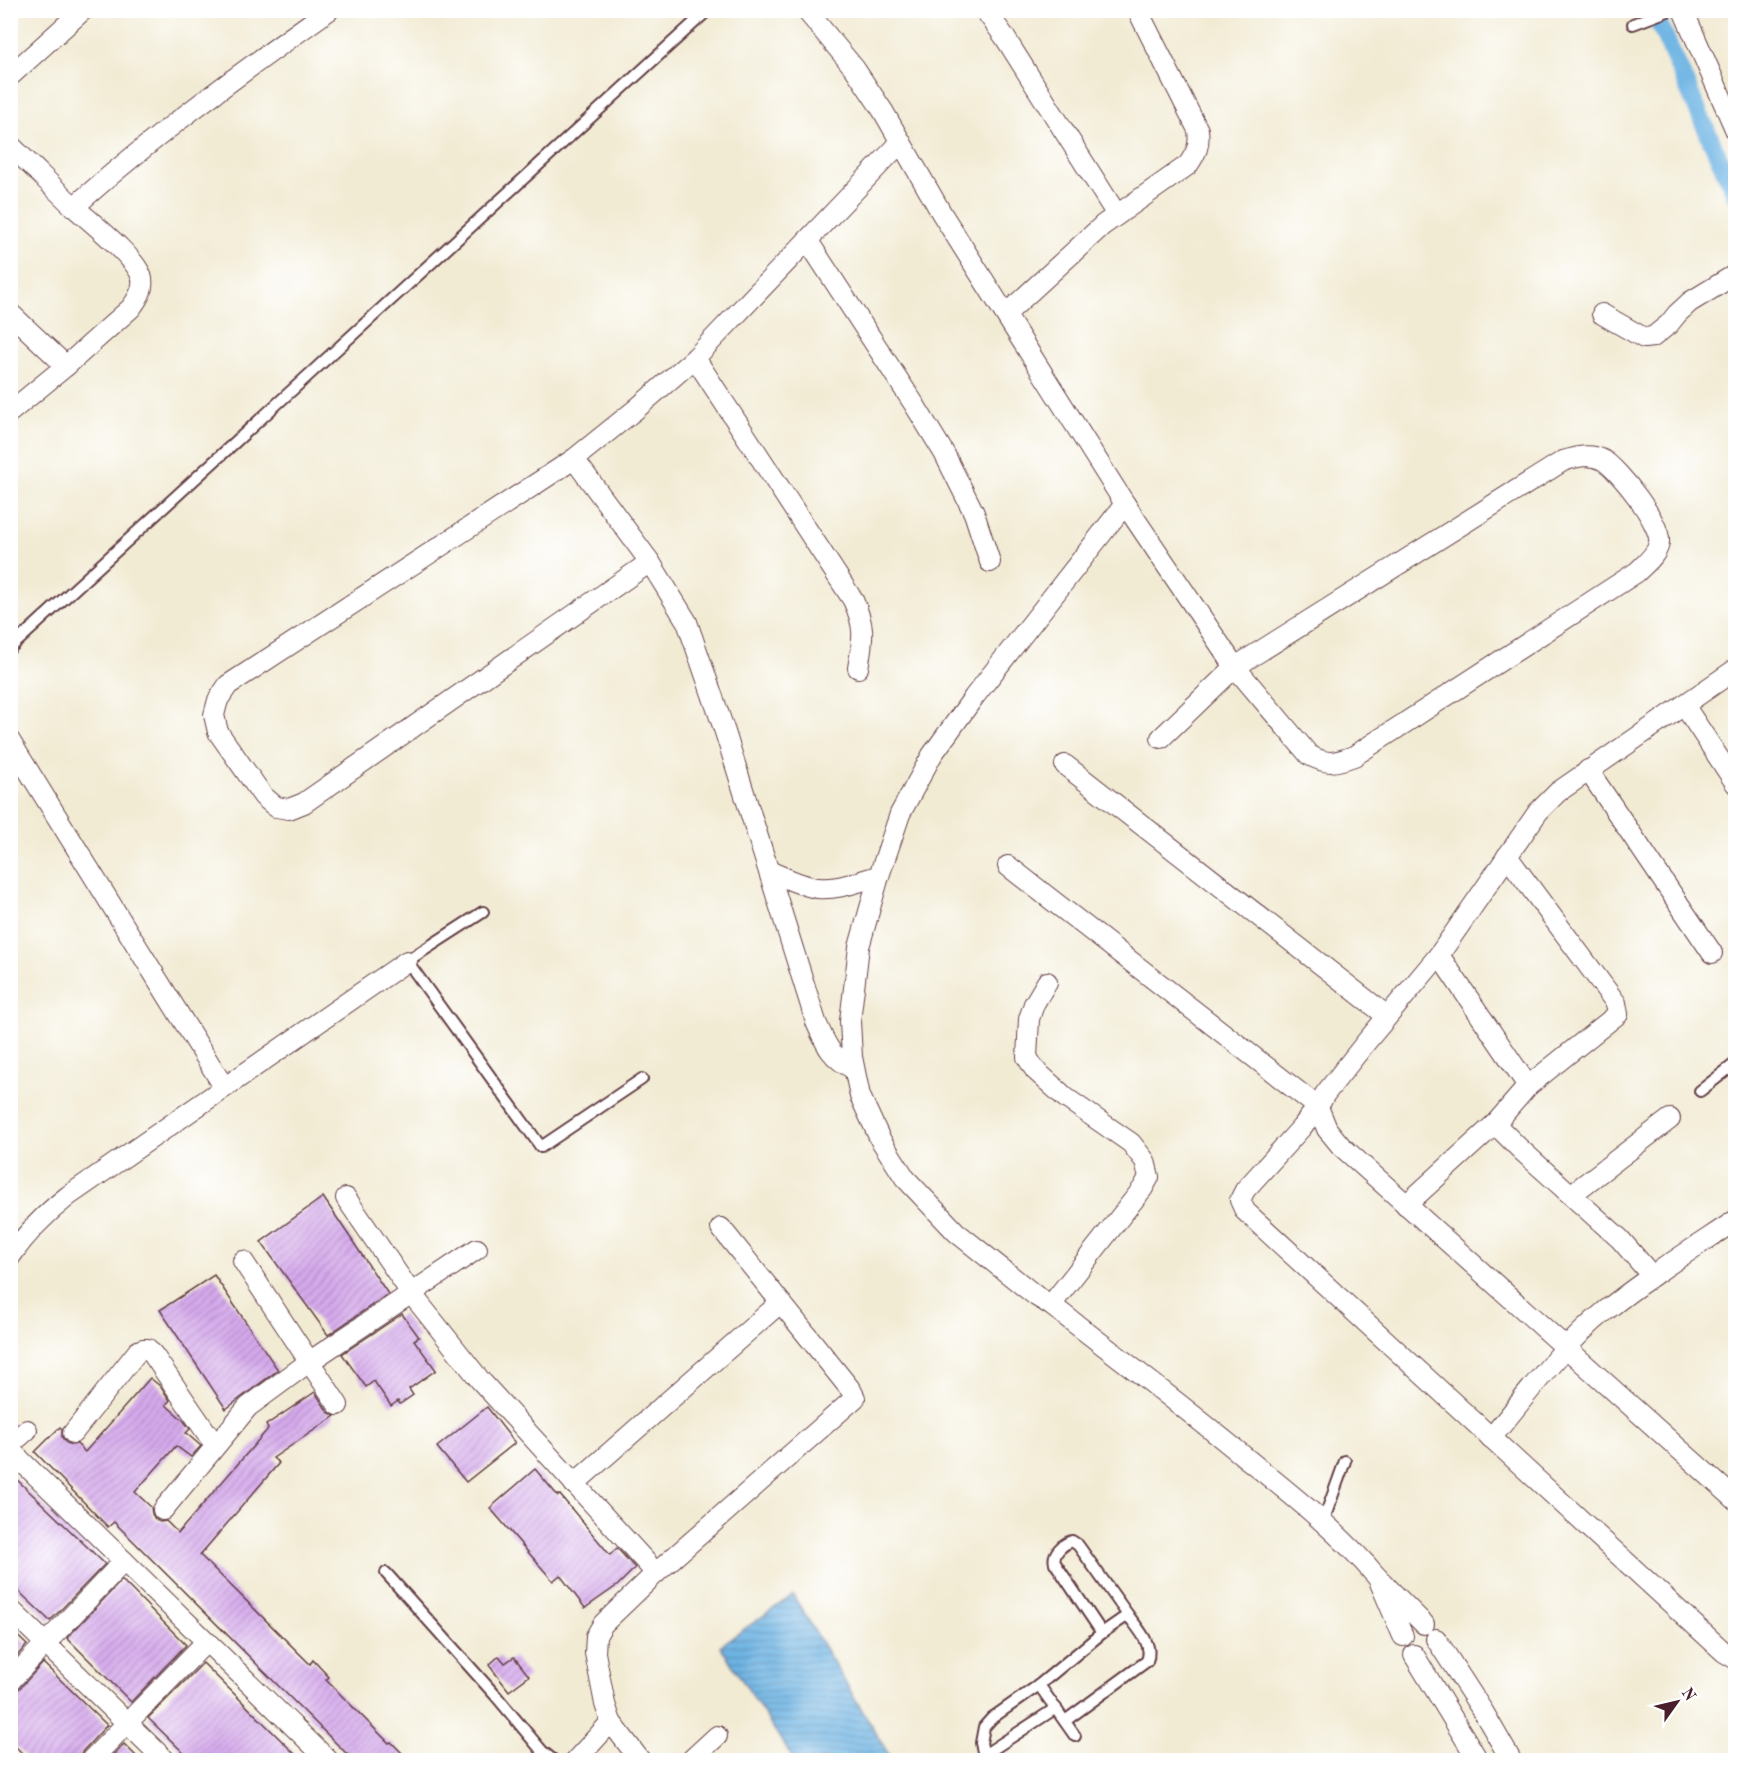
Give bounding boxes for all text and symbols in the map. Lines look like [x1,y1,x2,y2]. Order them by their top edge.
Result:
north arrow [1647,1672,1707,1732]
text: N [1678,1685,1698,1705]

